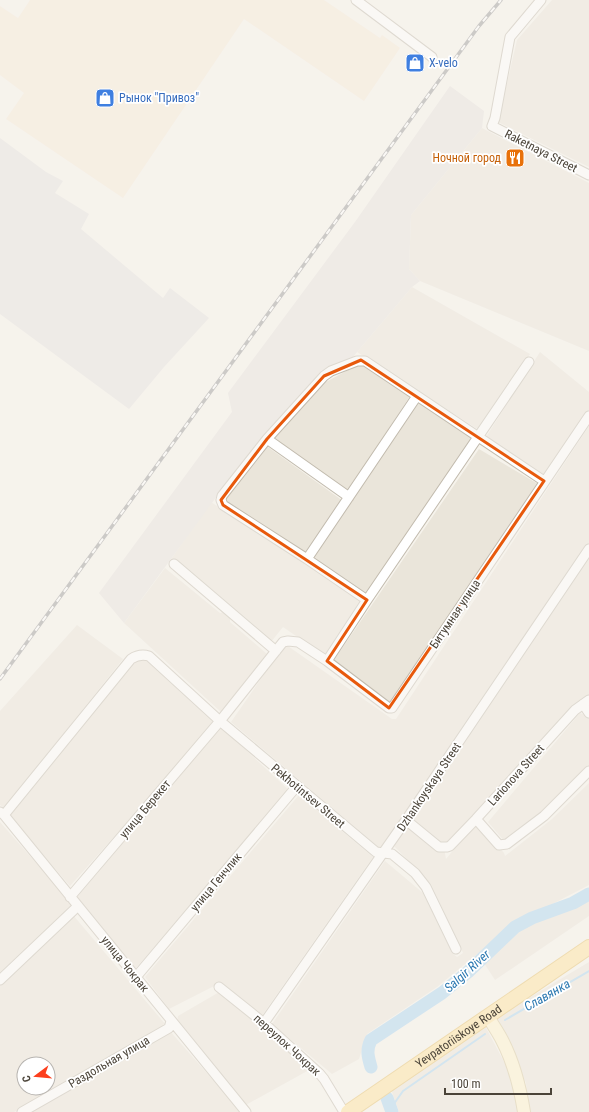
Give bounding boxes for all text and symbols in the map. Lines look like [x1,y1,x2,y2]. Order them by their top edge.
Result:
shop icon: X-velo [404,52,426,74]
place label: X-velo [429,56,458,70]
shop icon: Рынок "Привоз" [94,87,116,109]
place label: Рынок "Привоз" [119,91,199,105]
street label: Raketnaya Street [502,127,580,176]
restaurant icon: Ночной город [504,147,526,169]
place label: Ночной город [432,151,502,165]
street label: Битумная улица [427,577,483,651]
street label: Dzhankoyskaya Street [394,740,464,834]
street label: Larionova Street [485,741,547,808]
street label: Pekhotintsev Street [268,761,348,831]
street label: улица Берекет [117,777,173,841]
street label: улица Генчлик [187,850,245,914]
street label: улица Чокрак [98,933,152,995]
water label: Salgir River [441,946,494,995]
water label: Славянка [521,976,573,1014]
street label: Yevpatoriiskoye Road [413,1002,504,1071]
street label: переулок Чокрак [251,1011,323,1079]
street label: Раздольная улица [66,1033,152,1091]
north arrow [16,1056,56,1096]
scale bar [445,1070,551,1096]
text: С [20,1074,34,1083]
text: 100 m [451,1077,481,1091]

